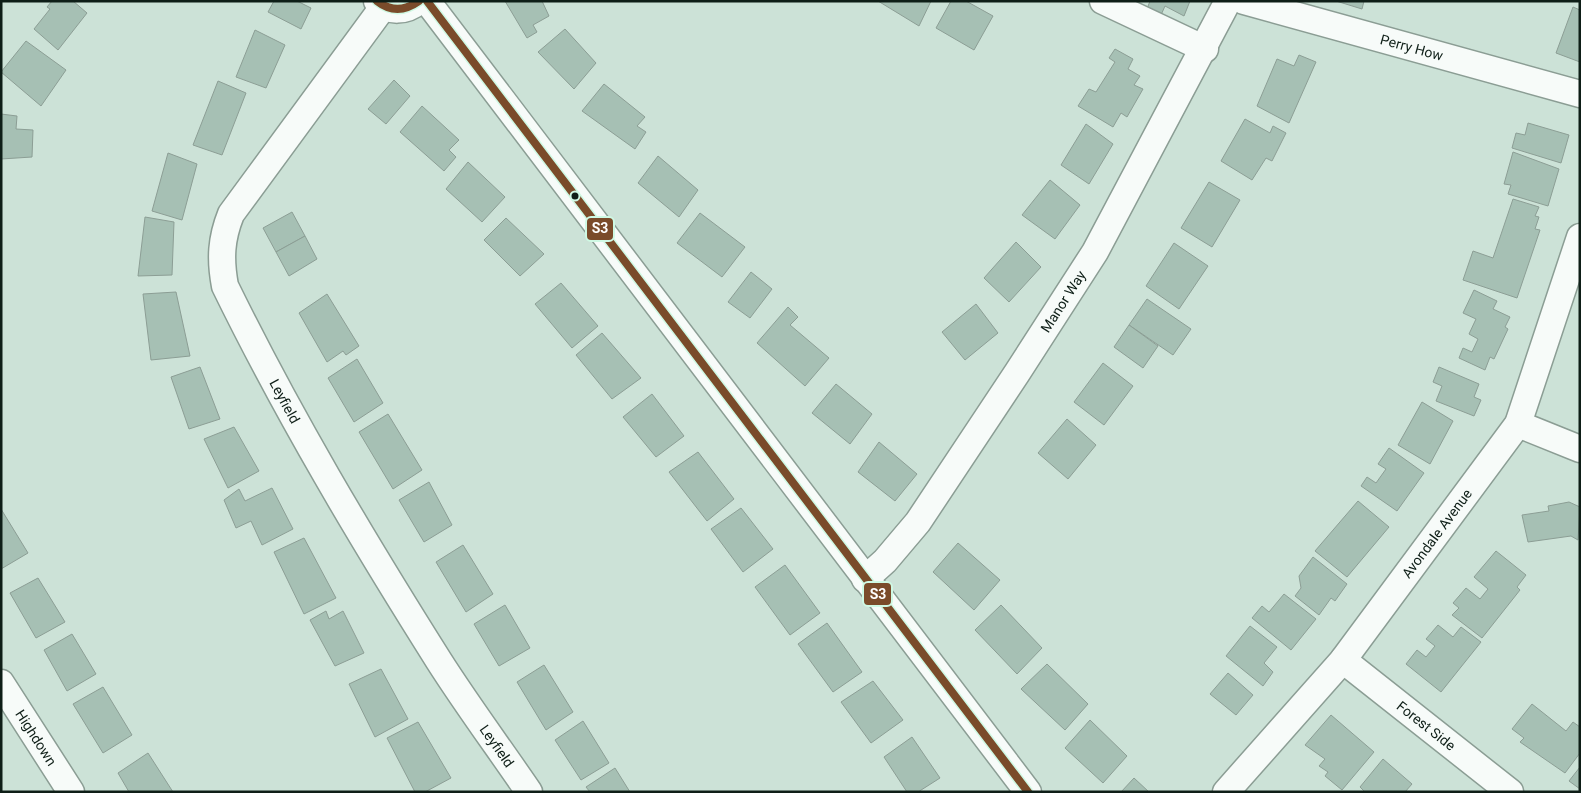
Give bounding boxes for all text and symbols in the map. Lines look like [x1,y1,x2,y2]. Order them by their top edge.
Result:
street label: Perry How [1379,31,1445,64]
unlabelled marker [570,191,580,201]
line badge: S3 [586,217,614,241]
text: S3 [592,220,608,236]
street label: Manor Way [1037,267,1089,335]
street label: Leyfield [266,376,303,426]
street label: Avondale Avenue [1399,486,1475,581]
line badge: S3 [863,582,892,606]
text: S3 [870,586,886,602]
street label: Forest Side [1394,698,1459,754]
street label: Highdown [12,707,60,769]
street label: Leyfield [477,722,517,770]

